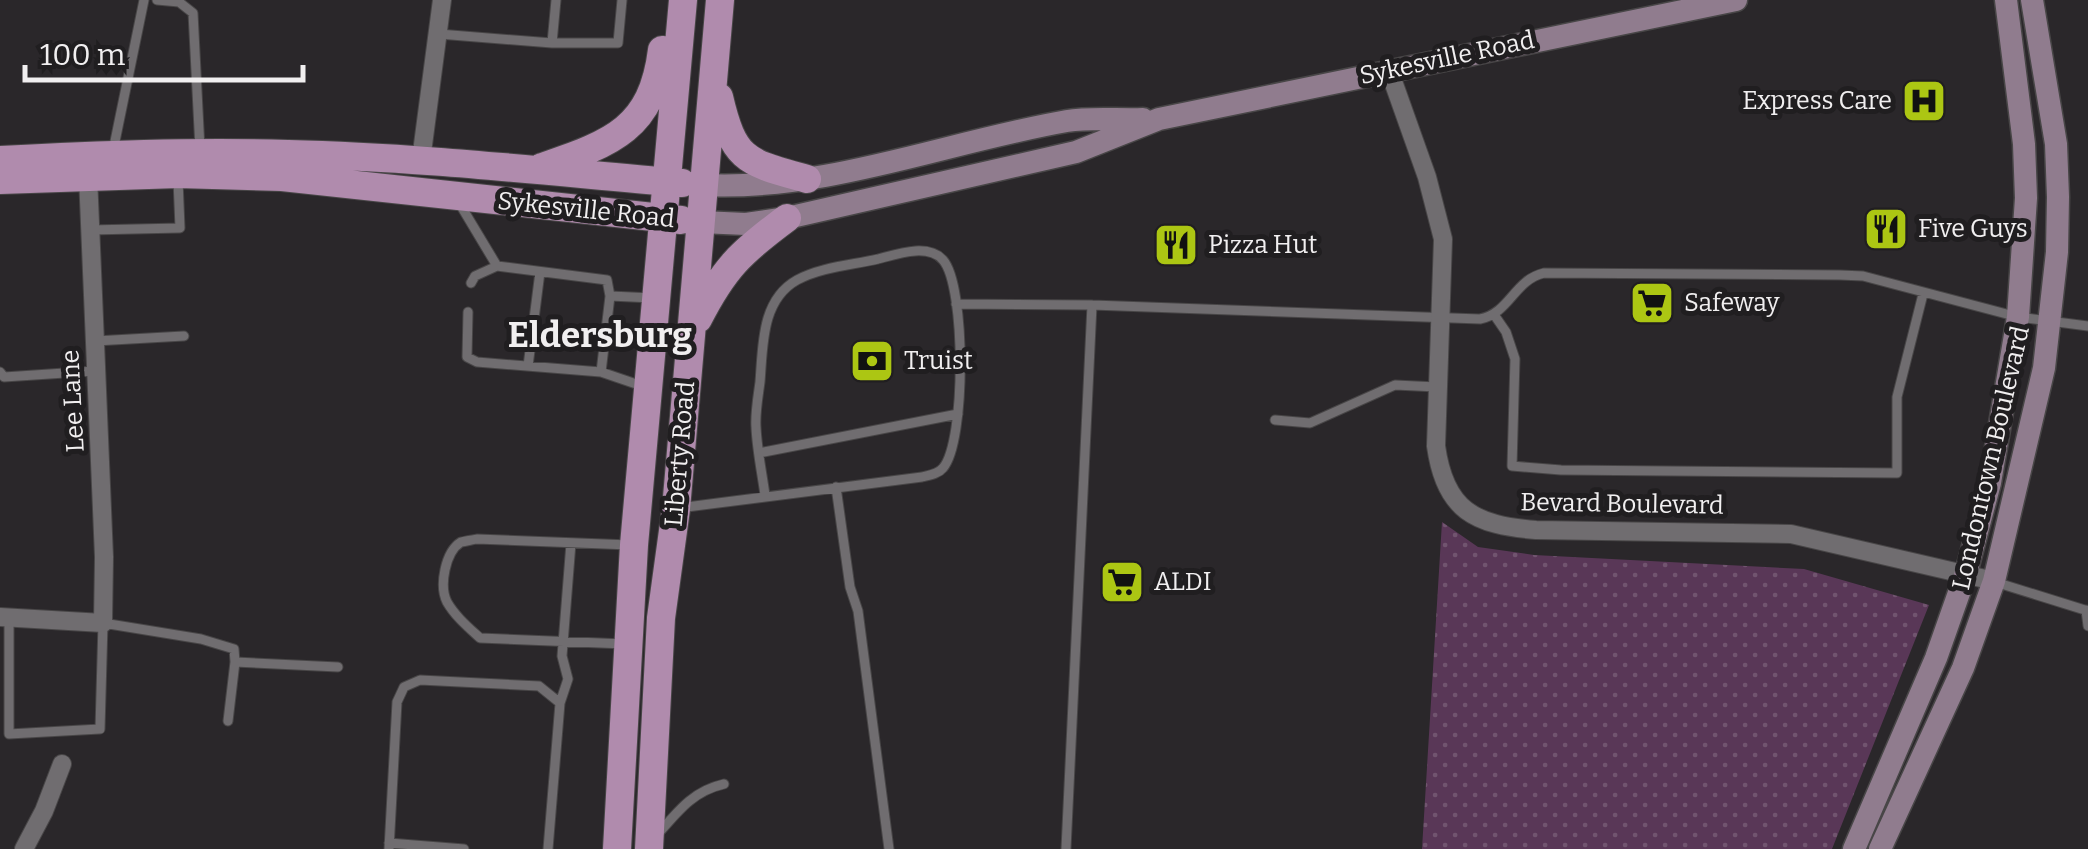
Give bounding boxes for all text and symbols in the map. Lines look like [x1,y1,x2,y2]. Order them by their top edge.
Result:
scale bar [25,20,302,82]
street label: Sykesville Road [1357,25,1537,91]
text: 100 m [40,37,126,73]
hospital icon: Express Care [1901,78,1947,124]
place label: Express Care [1742,86,1892,116]
street label: Sykesville Road [496,186,676,234]
restaurant icon: Five Guys [1863,206,1909,252]
place label: Five Guys [1918,214,2028,244]
restaurant icon: Pizza Hut [1153,222,1199,268]
place label: Pizza Hut [1208,230,1317,260]
supermarket icon: Safeway [1629,280,1675,326]
place label: Safeway [1684,288,1780,318]
district label: Eldersburg [508,314,692,356]
street label: Londontown Boulevard [1946,323,2036,593]
bank icon: Truist [849,338,895,384]
place label: Truist [904,346,973,376]
street label: Lee Lane [55,349,91,453]
street label: Liberty Road [659,380,701,528]
street label: Bevard Boulevard [1520,487,1724,521]
supermarket icon: ALDI [1099,559,1145,605]
place label: ALDI [1154,567,1212,597]

